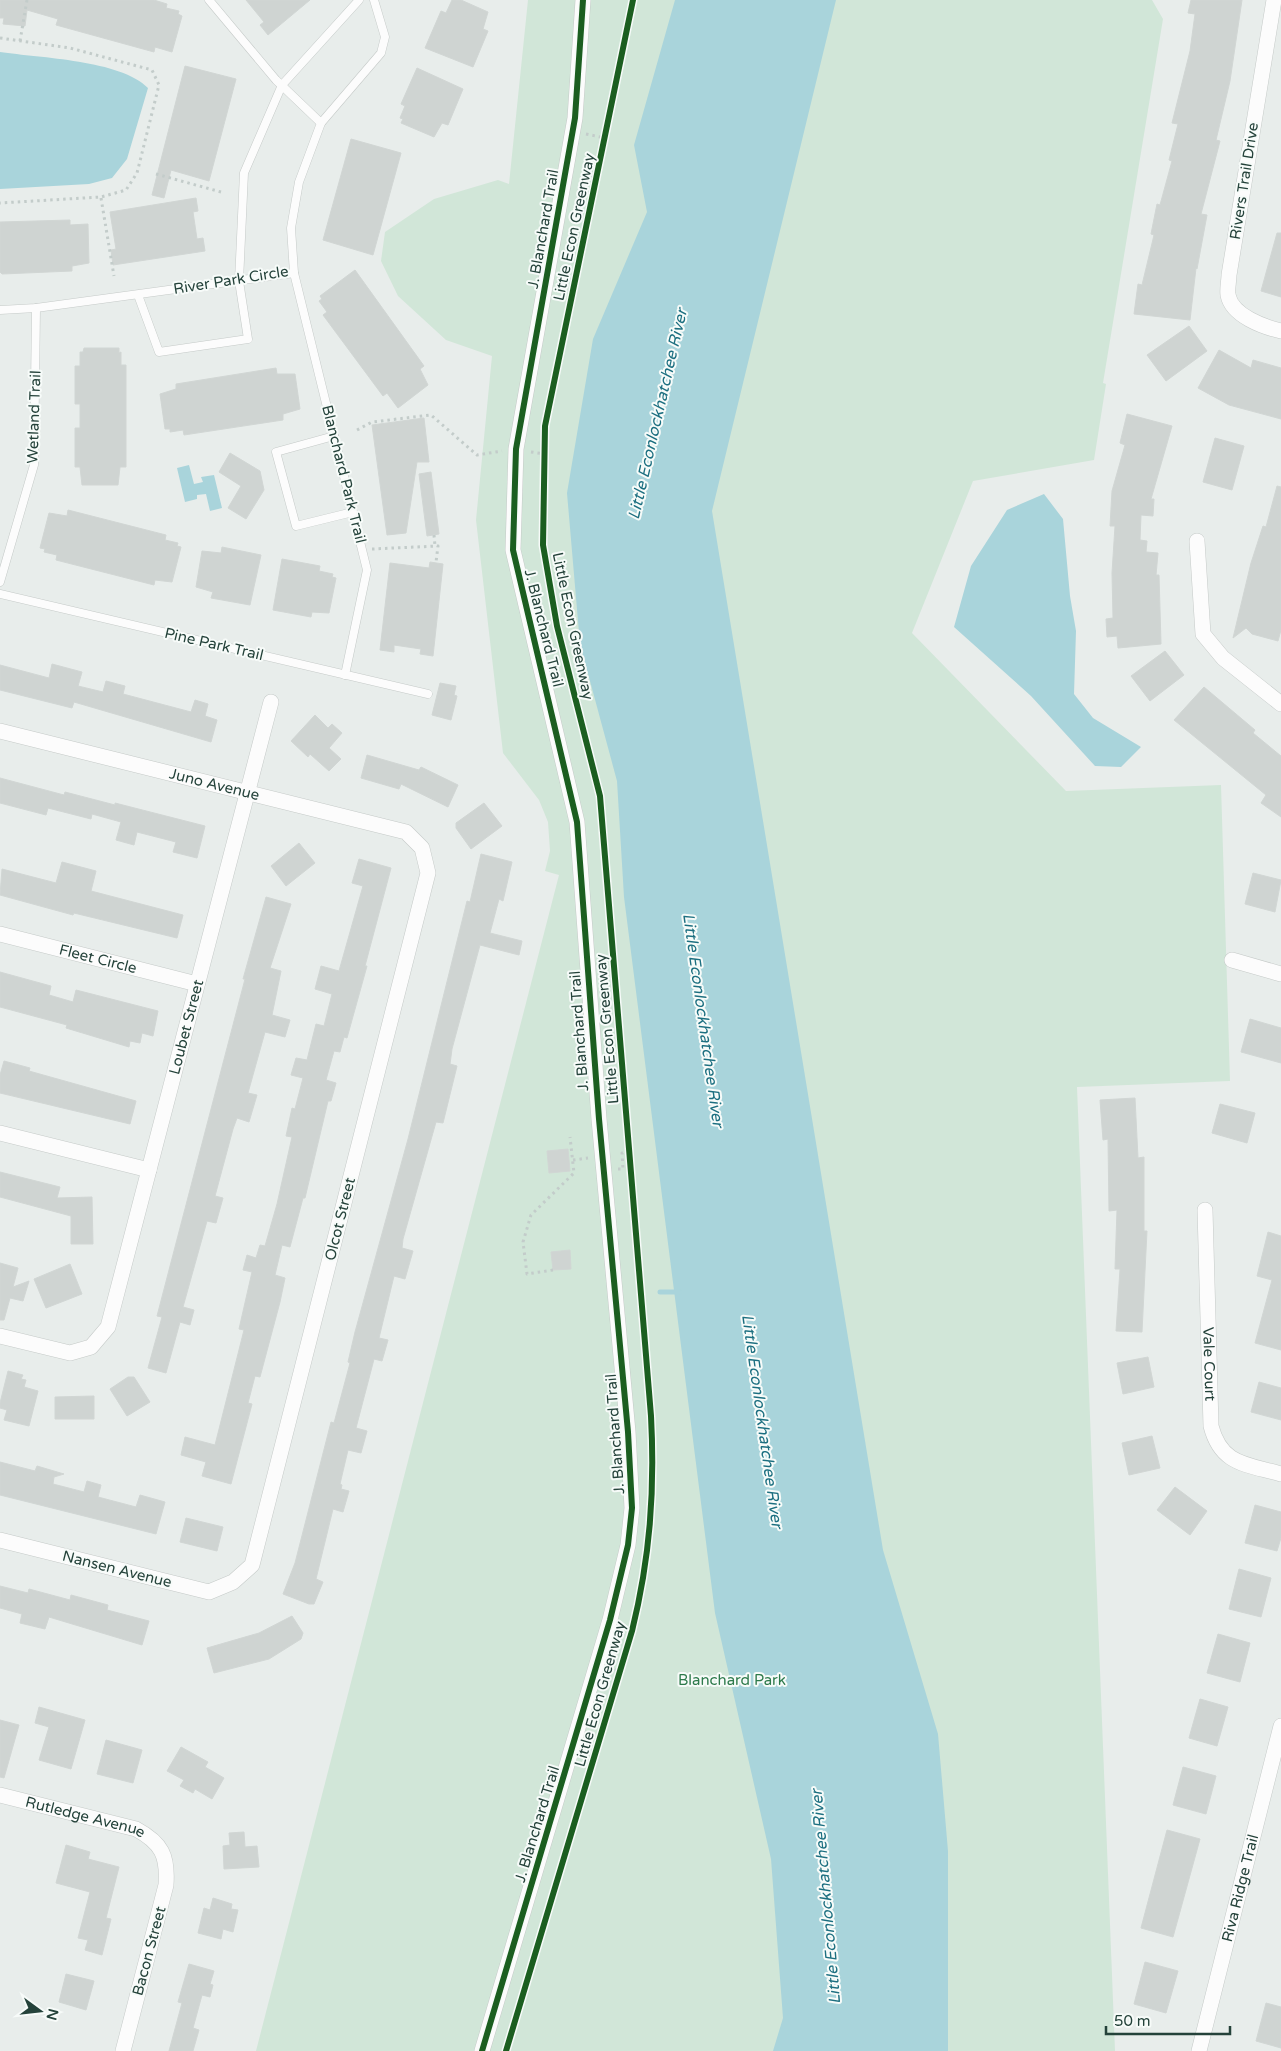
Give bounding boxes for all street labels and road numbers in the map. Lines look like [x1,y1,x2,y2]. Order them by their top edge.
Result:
street label: Rivers Trail Drive [1226,121,1262,241]
street label: Little Econ Greenway [550,152,598,302]
street label: J. Blanchard Trail [524,168,562,290]
street label: River Park Circle [172,262,290,298]
street label: Wetland Trail [23,370,45,464]
street label: Blanchard Park Trail [318,403,370,545]
street label: Little Econ Greenway [549,551,597,701]
street label: J. Blanchard Trail [521,567,567,689]
street label: Pine Park Trail [163,624,265,664]
street label: Juno Avenue [168,765,261,804]
street label: Fleet Circle [57,940,139,977]
street label: Little Econ Greenway [591,953,623,1105]
street label: J. Blanchard Trail [566,970,592,1092]
street label: Loubet Street [165,977,207,1077]
street label: Olcot Street [321,1175,359,1263]
street label: Vale Court [1199,1327,1219,1402]
street label: J. Blanchard Trail [602,1373,628,1495]
street label: Nansen Avenue [60,1547,174,1591]
street label: Little Econ Greenway [571,1619,629,1769]
street label: J. Blanchard Trail [511,1764,563,1884]
street label: Rutledge Avenue [24,1793,149,1841]
street label: Riva Ridge Trail [1218,1832,1262,1944]
street label: Bacon Street [128,1904,170,1998]

